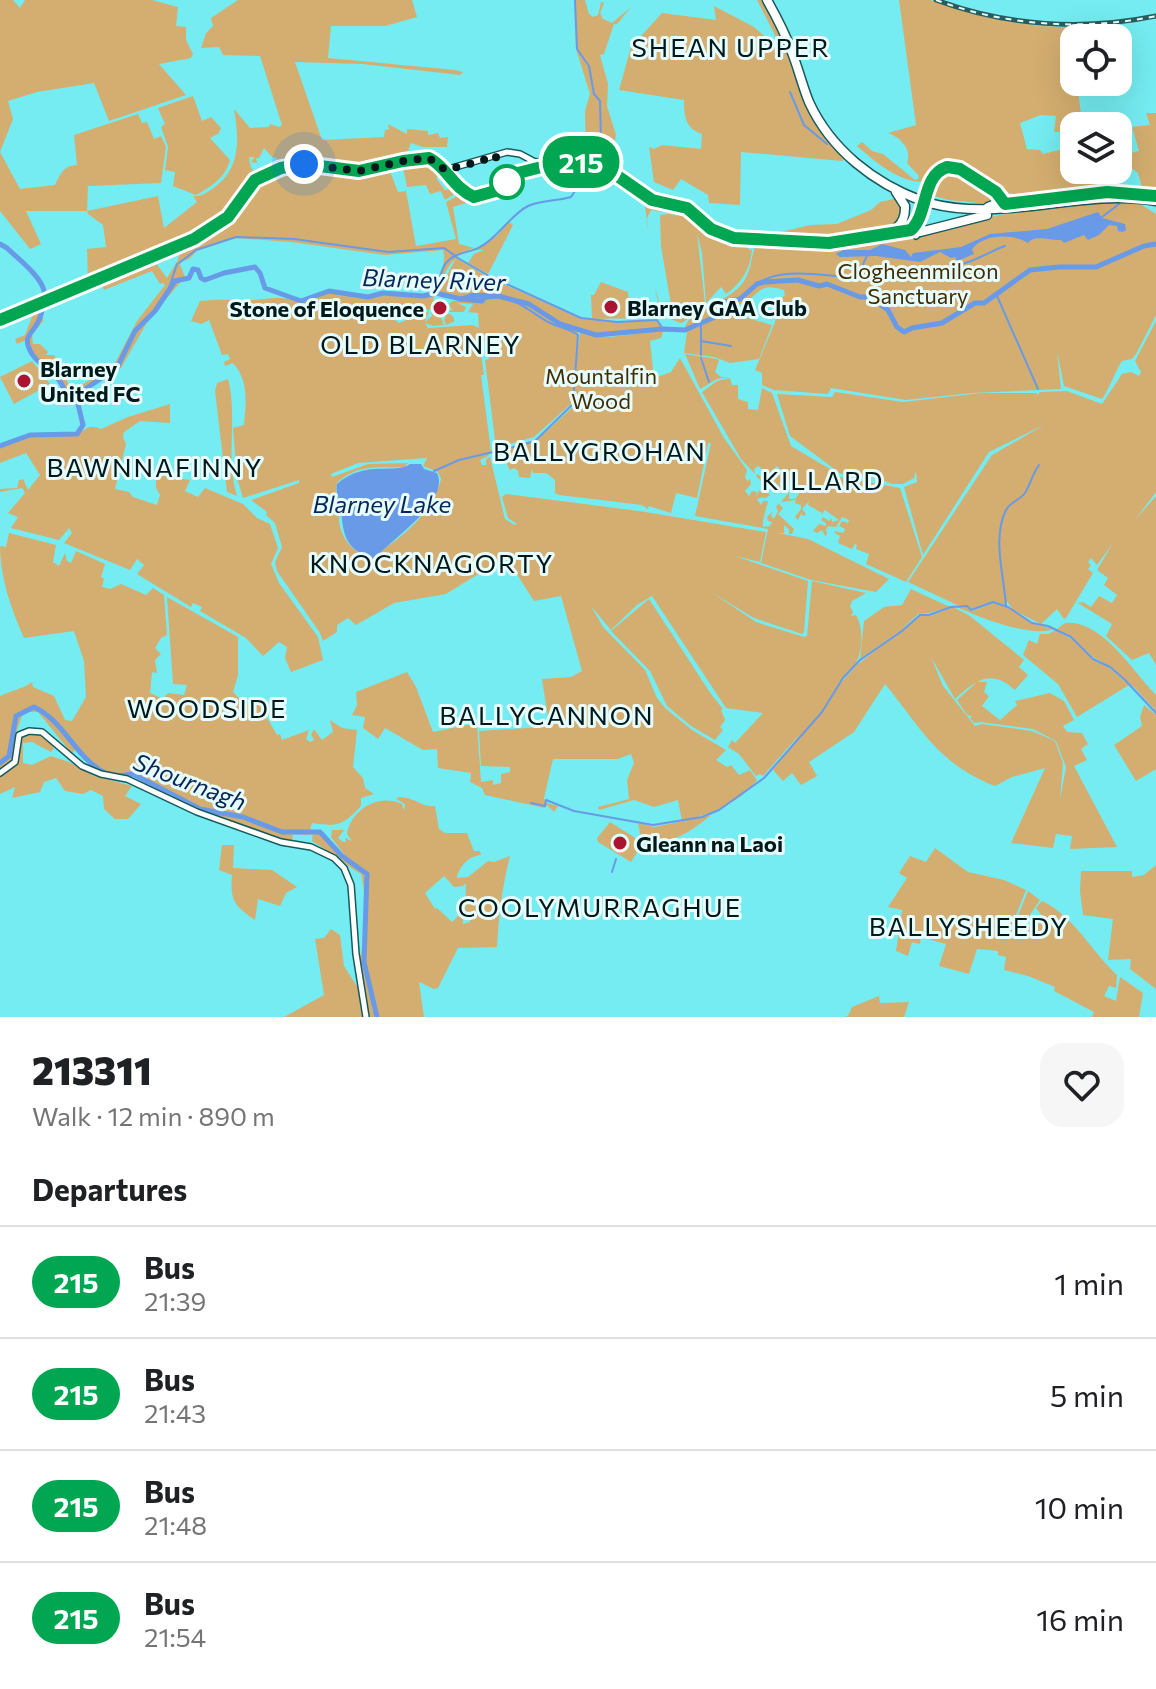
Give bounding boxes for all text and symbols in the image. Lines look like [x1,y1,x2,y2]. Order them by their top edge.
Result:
map controls [1060,24,1132,184]
button: locate [1060,24,1132,96]
district label: SHEAN UPPER [631,31,831,62]
button: layers [1060,112,1132,184]
line badge: 215 [535,136,627,188]
your location [284,144,324,184]
text: 215 [559,145,603,179]
unlabelled marker [490,165,524,199]
park label: Clogheenmilcon Sanctuary [837,257,999,309]
water label: Blarney River [362,262,508,296]
place label: Blarney GAA Club [627,294,807,321]
place label: Stone of Eloquence [230,295,424,322]
marker: Blarney GAA Club [602,298,620,316]
marker: Stone of Eloquence [431,299,449,317]
district label: OLD BLARNEY [320,328,522,359]
place label: Blarney United FC [40,355,140,407]
park label: Mountalfin Wood [545,362,657,414]
marker: Blarney United FC [15,372,33,390]
district label: BALLYGROHAN [493,435,707,466]
district label: BAWNNAFINNY [47,451,263,482]
district label: KILLARD [762,464,885,495]
water label: Blarney Lake [313,489,451,518]
district label: KNOCKNAGORTY [309,547,555,578]
district label: WOODSIDE [127,692,287,723]
district label: BALLYCANNON [439,699,655,730]
water label: Shournagh [130,746,250,816]
place label: Gleann na Laoi [636,830,783,857]
marker: Gleann na Laoi [611,834,629,852]
district label: COOLYMURRAGHUE [458,891,742,922]
district label: BALLYSHEEDY [869,910,1069,941]
button: heart [1040,1043,1124,1127]
text: 213311 [32,1046,152,1093]
text: Walk · 12 min · 890 m [32,1100,275,1131]
text: Departures [32,1170,187,1207]
text: Bus [144,1248,195,1285]
text: 1 min [1054,1264,1124,1301]
text: 215 [54,1265,98,1299]
text: 21:39 [144,1285,206,1316]
text: Bus [144,1360,195,1397]
text: 5 min [1050,1376,1124,1413]
text: 215 [54,1377,98,1411]
text: 21:43 [144,1397,206,1428]
text: Bus [144,1472,195,1509]
text: 10 min [1035,1488,1124,1525]
text: 215 [54,1489,98,1523]
text: 21:48 [144,1509,207,1540]
text: Bus [144,1584,195,1621]
text: 16 min [1036,1600,1124,1637]
text: 215 [54,1601,98,1635]
text: 21:54 [144,1621,206,1652]

